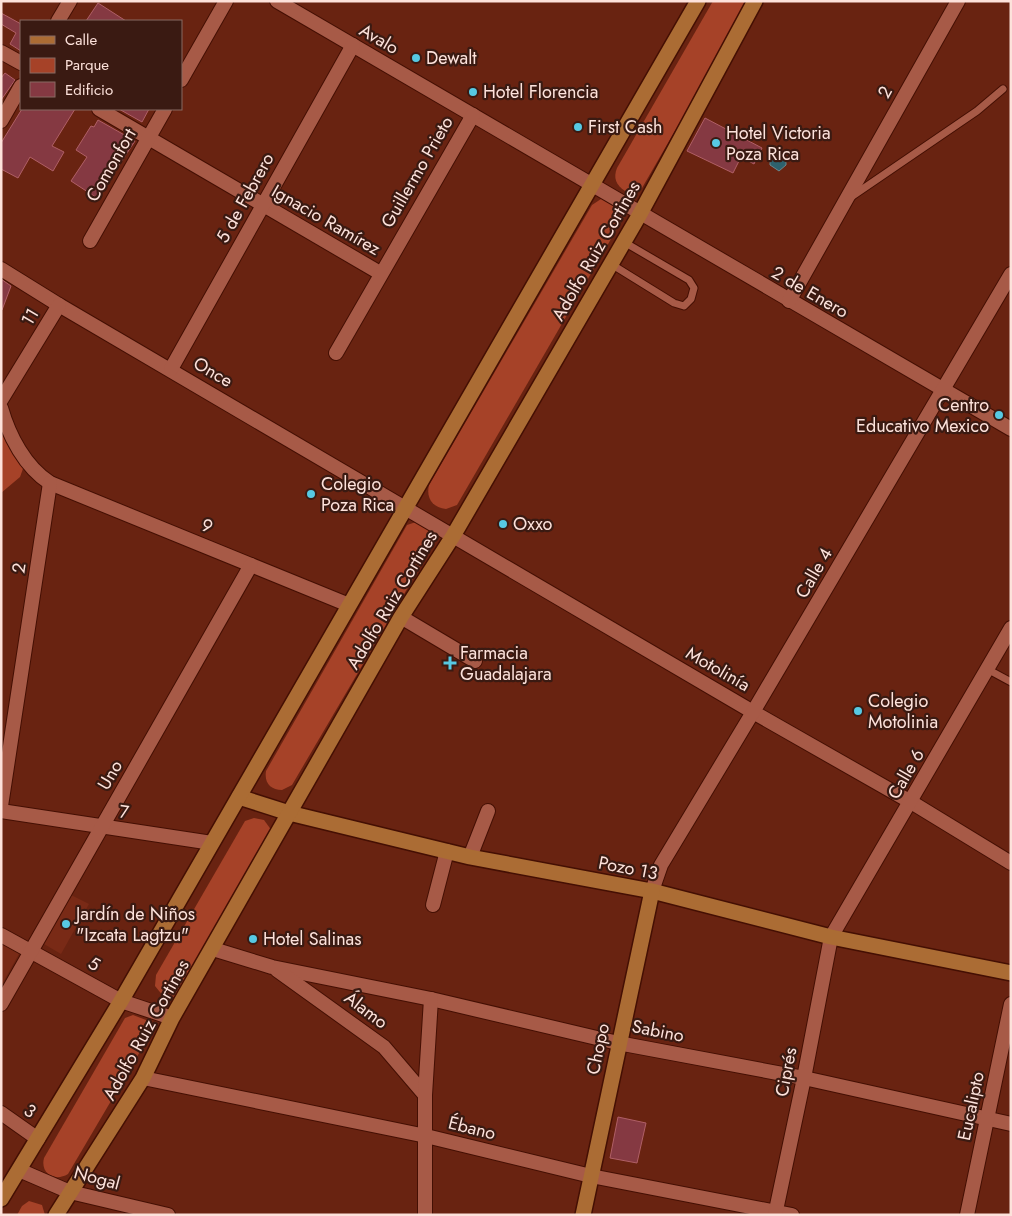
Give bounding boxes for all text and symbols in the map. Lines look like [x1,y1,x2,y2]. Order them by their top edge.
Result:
street label: Avalo [355,17,404,61]
legend [20,20,182,110]
text: Calle [65,29,97,51]
place label: Dewalt [426,45,477,71]
marker: Dewalt [410,52,422,64]
text: Parque [65,54,109,76]
text: Edificio [65,79,113,101]
place label: Hotel Florencia [483,79,598,105]
street label: 2 [871,81,899,103]
marker: Hotel Florencia [467,86,479,98]
street label: Guillermo Prieto [375,111,460,233]
place label: First Cash [588,114,663,140]
place label: Hotel Victoria Poza Rica [726,120,831,167]
marker: First Cash [572,121,584,133]
street label: Comonfort [80,123,143,207]
marker: Hotel Victoria Poza Rica [710,137,722,149]
street label: 5 de Febrero [210,148,281,248]
street label: Adolfo Ruiz Cortines [545,176,647,326]
street label: Ignacio Ramírez [267,178,386,262]
street label: 2 de Enero [767,260,853,325]
street label: 11 [15,303,45,331]
street label: Once [189,350,237,394]
place label: Centro Educativo Mexico [856,392,989,439]
marker: Centro Educativo Mexico [993,409,1005,421]
place label: Colegio Poza Rica [321,471,394,518]
marker: Colegio Poza Rica [305,488,317,500]
place label: Oxxo [513,511,553,537]
street label: 9 [197,512,217,540]
marker: Oxxo [497,518,509,530]
street label: Adolfo Ruiz Cortines [340,526,444,674]
street label: Calle 4 [789,543,839,603]
street label: 2 [5,561,33,575]
place label: Farmacia Guadalajara [460,640,552,687]
street label: Motolinía [681,640,755,698]
marker: Farmacia Guadalajara [444,657,456,669]
place label: Colegio Motolinia [868,688,938,735]
marker: Colegio Motolinia [852,705,864,717]
street label: Calle 6 [881,744,931,804]
street label: Uno [91,755,129,795]
street label: 7 [118,798,131,826]
street label: Pozo 13 [596,850,660,887]
place label: Jardín de Niños "Izcata Lagtzu" [74,901,195,948]
marker: Jardín de Niños "Izcata Lagtzu" [60,918,72,930]
place label: Hotel Salinas [263,926,362,952]
marker: Hotel Salinas [247,933,259,945]
street label: 5 [83,950,105,978]
street label: Adolfo Ruiz Cortines [96,955,196,1105]
street label: Álamo [339,985,393,1035]
street label: Sabino [630,1013,687,1049]
street label: Chopo [580,1021,616,1077]
street label: Ciprés [768,1045,804,1099]
street label: Eucalipto [951,1069,991,1143]
street label: 3 [19,1098,42,1125]
street label: Ébano [446,1110,499,1146]
street label: Nogal [71,1159,123,1197]

